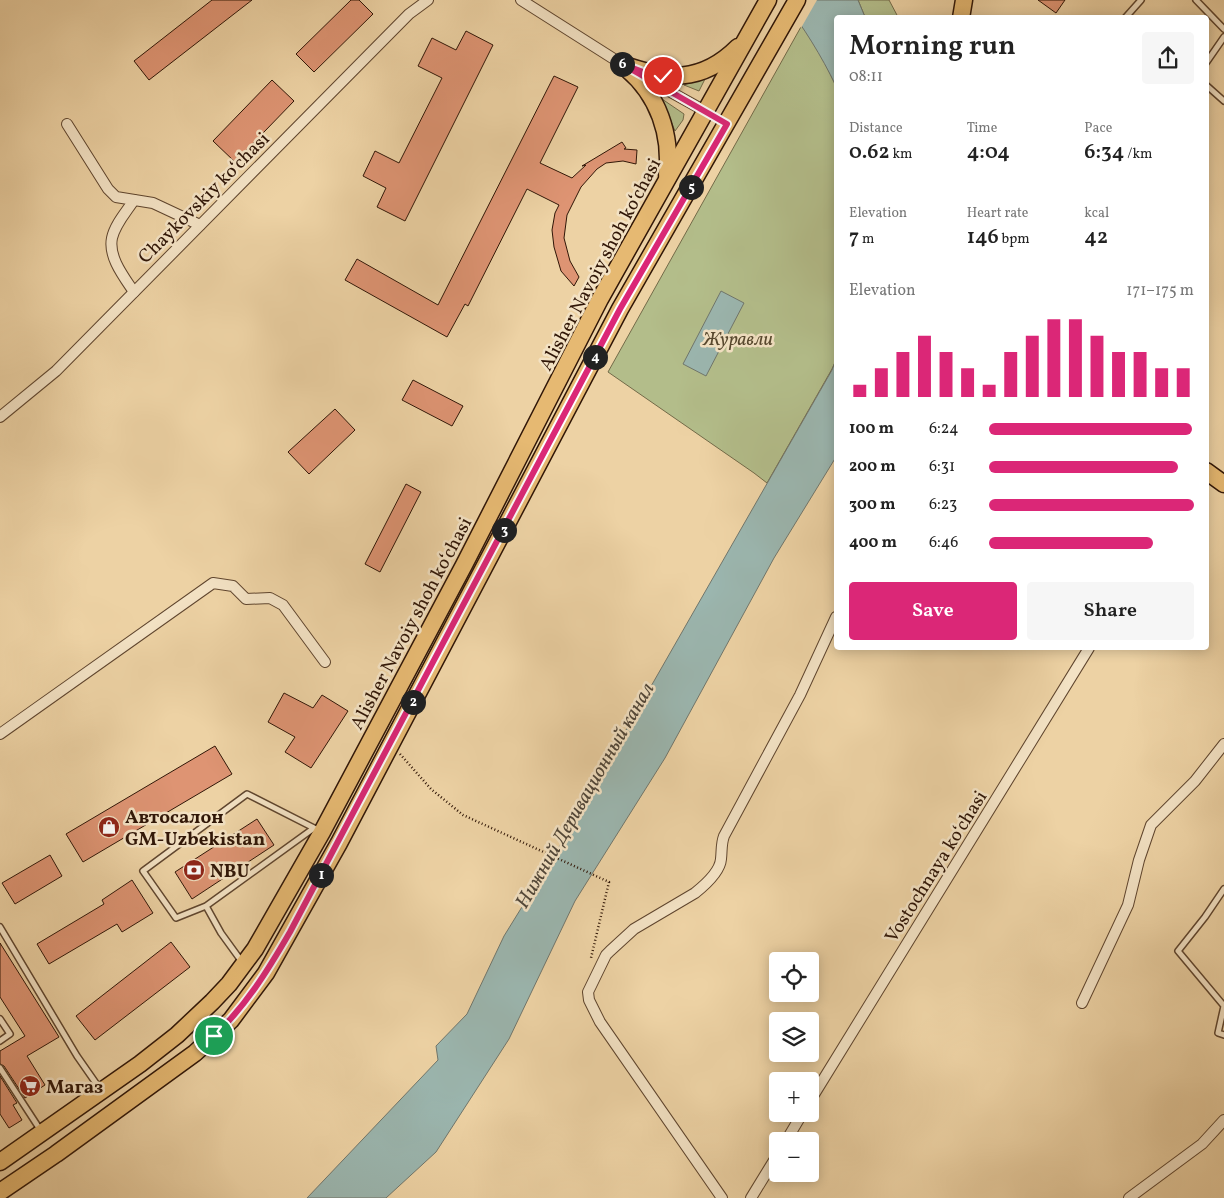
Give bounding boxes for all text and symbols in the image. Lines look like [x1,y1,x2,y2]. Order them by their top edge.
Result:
text: Morning run [849,27,1016,66]
button: share [1142,32,1194,84]
pin: 6 [610,52,634,76]
text: 6 [619,55,626,74]
pin [642,55,684,97]
icon: check [649,62,677,90]
text: 08:11 [849,66,883,88]
text: Distance [849,119,903,138]
text: Time [967,119,997,138]
text: Pace [1084,119,1112,138]
street label: Chaykovskiy ko‘chasi [133,127,276,270]
text: 0.62 [849,138,890,167]
text: 4:04 [967,138,1010,167]
text: 6:34 [1084,138,1124,167]
text: km [890,145,912,164]
text: /km [1124,145,1152,164]
street label: Alisher Navoiy shoh koʻchasi [534,154,668,376]
pin: 5 [678,174,704,200]
text: 5 [688,178,695,197]
text: Elevation [849,204,907,223]
text: Heart rate [967,204,1028,223]
text: kcal [1084,204,1109,223]
text: 7 [849,223,859,252]
text: 146 [967,223,999,252]
text: 42 [1084,223,1108,252]
text: m [859,230,874,249]
text: bpm [999,230,1030,249]
text: Elevation [849,280,916,302]
text: 171–175 m [1126,280,1194,302]
park label: Журавли [702,327,773,353]
pin: 4 [582,344,608,370]
text: 4 [591,348,600,367]
text: 100 m [849,418,894,440]
text: 6:24 [929,418,959,440]
text: 200 m [849,456,896,478]
text: 6:31 [929,456,955,478]
text: 300 m [849,494,895,516]
text: 6:23 [929,494,957,516]
street label: Alisher Navoiy shoh koʻchasi [345,513,479,735]
pin: 3 [492,518,516,542]
text: 3 [501,521,508,540]
text: 400 m [849,532,897,554]
text: 6:46 [929,532,958,554]
button: Save [849,582,1017,640]
button: Share [1027,582,1194,640]
water label: Нижний Деривационный канал [509,678,662,914]
pin: 2 [400,690,426,714]
text: 2 [410,693,417,712]
street label: Vostochnaya ko‘chasi [879,786,994,948]
place label: Автосалон GM-Uzbekistan [125,805,265,853]
shop icon: Автосалон GM-Uzbekistan [97,815,121,839]
bank icon: NBU [182,858,206,882]
place label: NBU [210,859,250,885]
pin: 1 [308,862,334,888]
text: 1 [319,866,324,885]
map controls [769,952,819,1182]
button: locate [769,952,819,1002]
button: layers [769,1012,819,1062]
pin [193,1015,235,1057]
icon: arrive [200,1022,228,1050]
button: + [769,1072,819,1122]
supermarket icon: Магаз [18,1074,42,1098]
place label: Магаз [46,1075,103,1101]
button: − [769,1132,819,1182]

